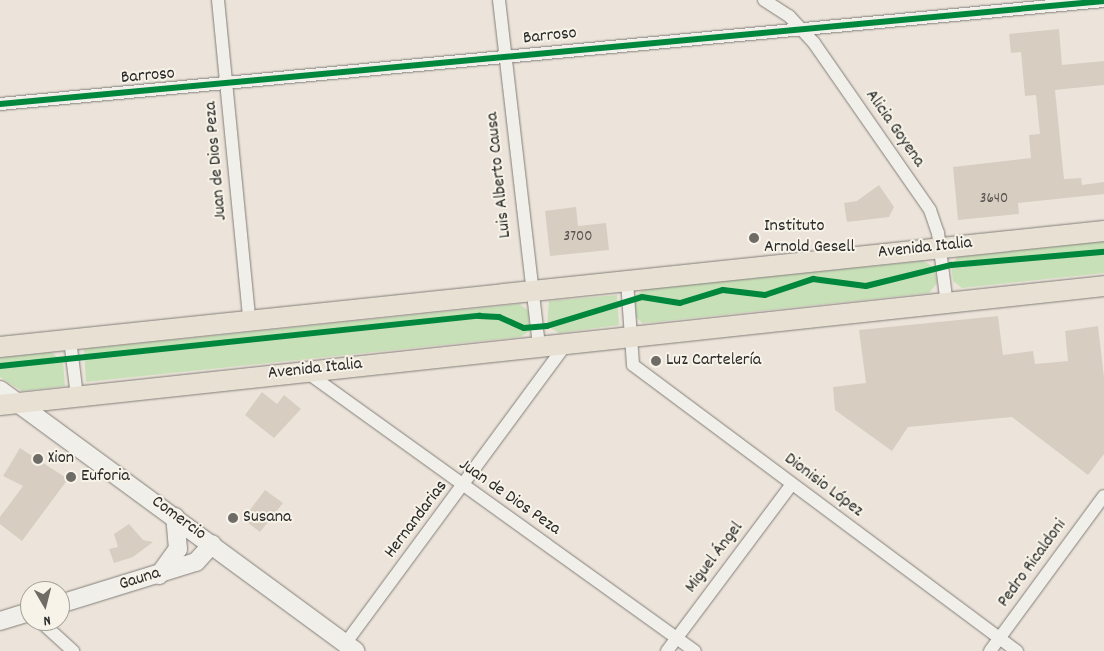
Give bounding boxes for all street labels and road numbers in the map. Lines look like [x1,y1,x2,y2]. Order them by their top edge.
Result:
street label: Barroso [522,23,578,51]
street label: Barroso [120,64,176,90]
street label: Alicia Goyena [859,86,929,172]
street label: Juan de Dios Peza [201,101,233,221]
street label: Luis Alberto Causa [483,111,517,239]
street label: Avenida Italia [877,233,973,265]
street label: Avenida Italia [267,354,363,386]
street label: Dionisio López [779,449,867,523]
street label: Juan de Dios Peza [454,455,564,541]
street label: Hernandarias [381,477,453,563]
street label: Comercio [146,492,210,546]
street label: Pedro Ricaldoni [994,516,1072,612]
street label: Miguel Ángel [681,518,749,598]
street label: Gauna [117,564,163,596]

